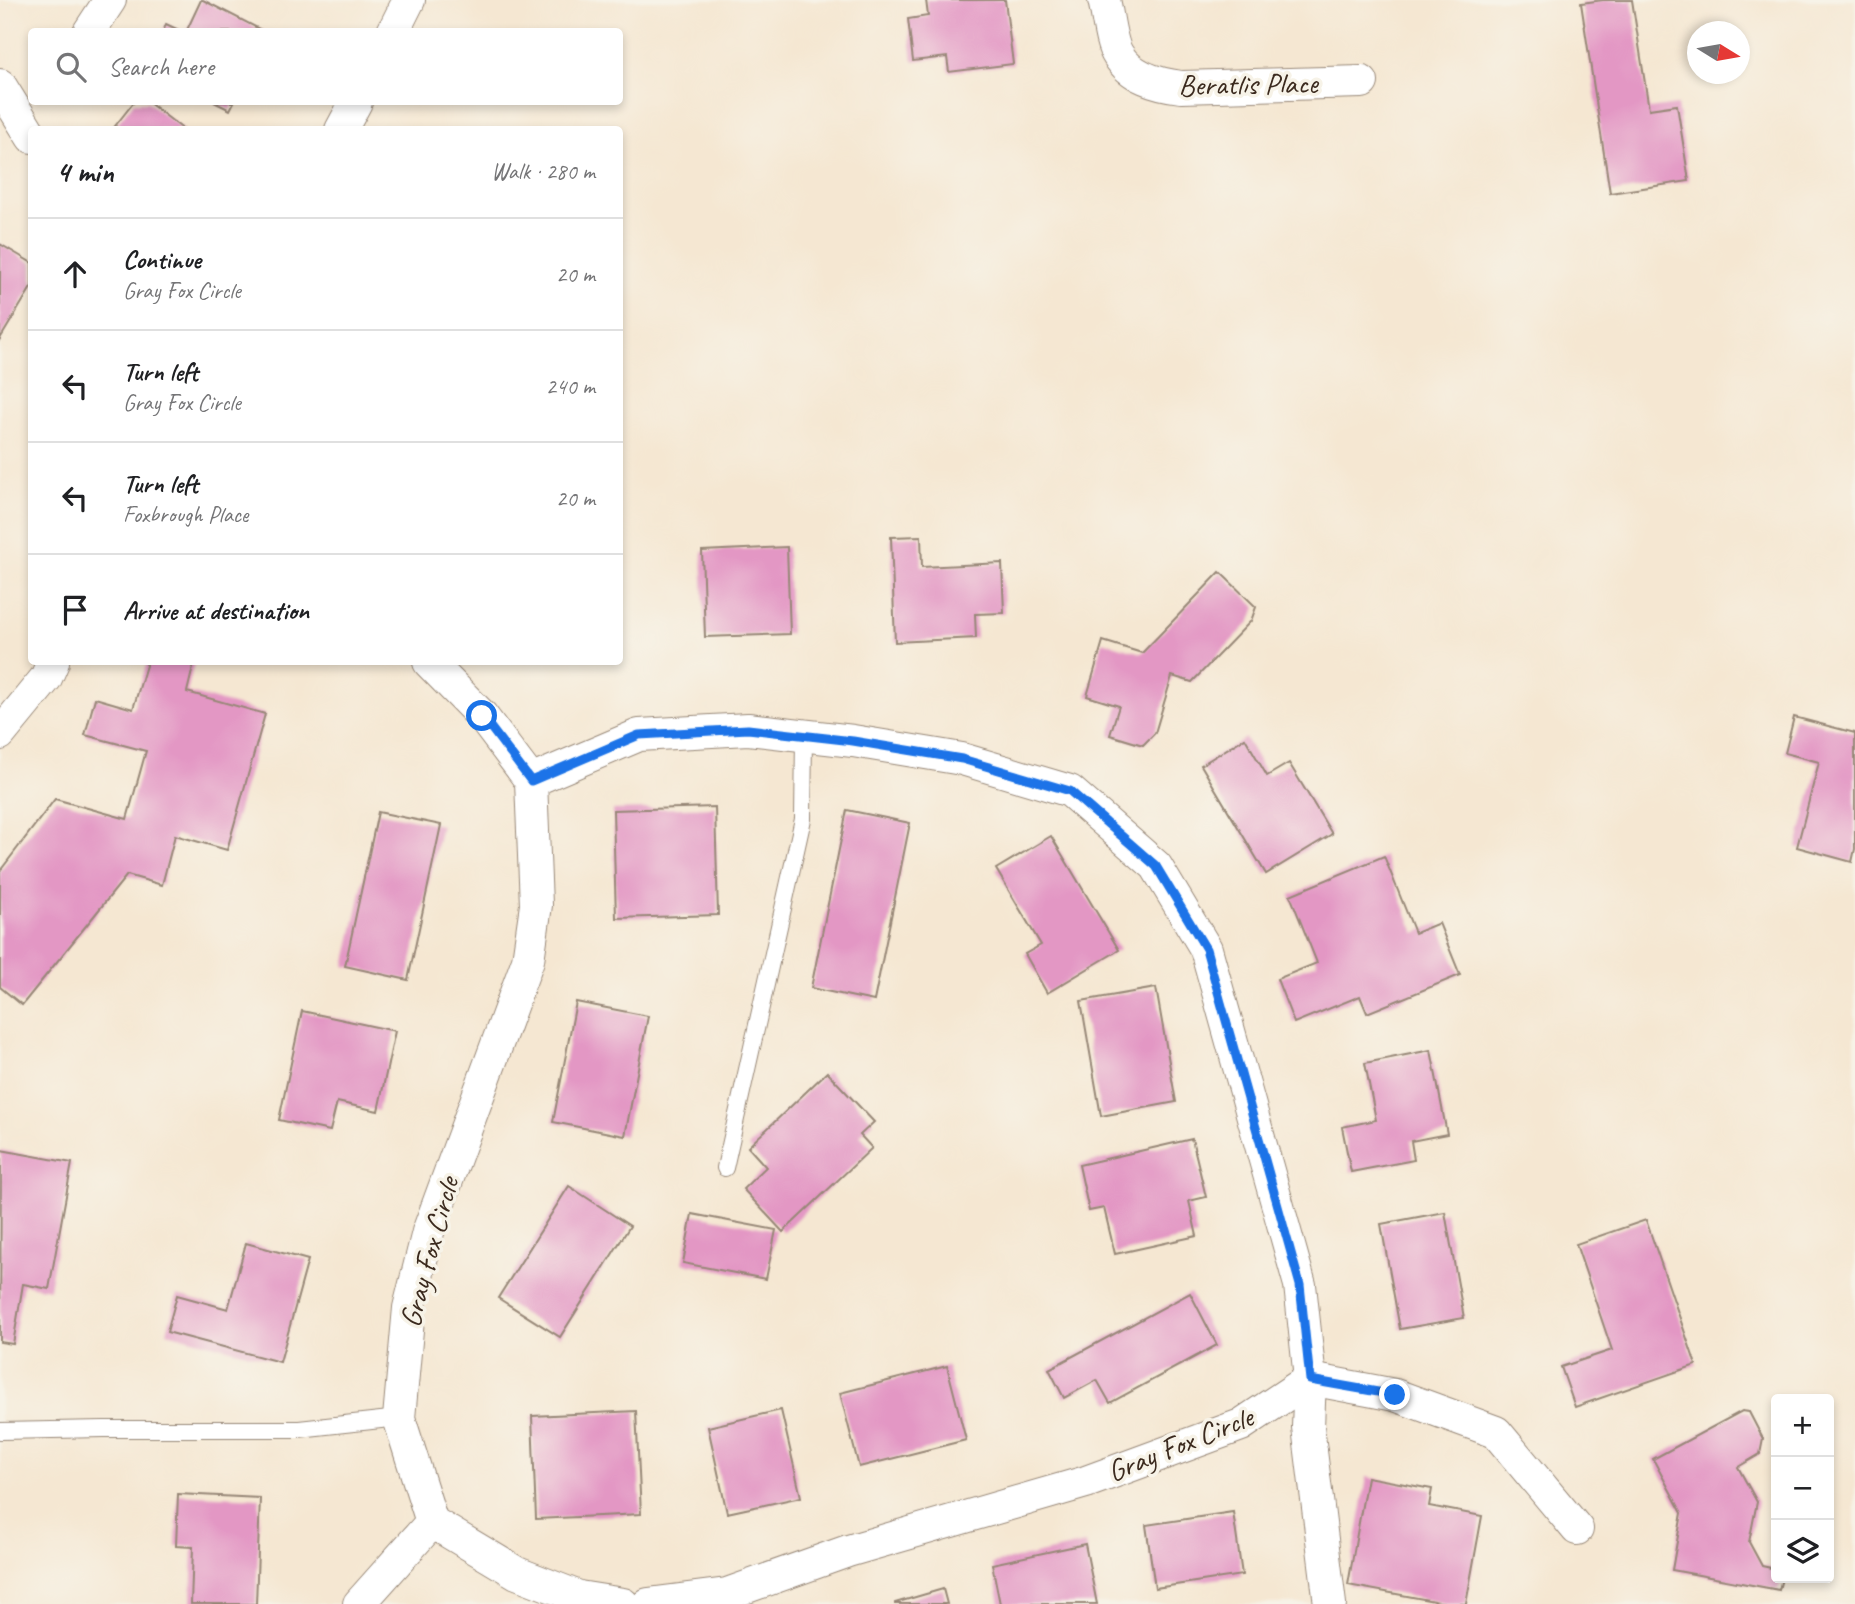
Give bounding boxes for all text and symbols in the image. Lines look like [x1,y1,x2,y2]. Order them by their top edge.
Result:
north arrow [1687,21,1750,84]
search box [28,28,623,105]
icon: search [52,48,90,86]
text: Search here [108,50,214,83]
street label: Beratlis Place [1178,64,1320,104]
text: 4 min [56,153,113,191]
text: Walk · 280 m [491,157,595,186]
text: Continue [123,243,201,276]
icon: ahead [56,255,94,293]
text: 20 m [556,260,595,289]
text: Gray Fox Circle [123,276,241,305]
text: Turn left [123,355,198,388]
icon: left [56,367,94,405]
text: 240 m [546,372,595,401]
text: Gray Fox Circle [123,388,241,417]
text: Turn left [123,467,198,500]
icon: left [56,479,94,517]
text: 20 m [556,484,595,513]
text: Foxbrough Place [123,500,248,529]
icon: arrive [56,591,94,629]
text: Arrive at destination [123,594,309,627]
route start [466,700,497,731]
street label: Gray Fox Circle [391,1171,468,1331]
route end [1379,1379,1410,1410]
map controls [1771,1394,1834,1583]
button: + [1771,1394,1834,1457]
street label: Gray Fox Circle [1102,1397,1260,1490]
button: − [1771,1457,1834,1520]
button: layers [1771,1520,1834,1583]

